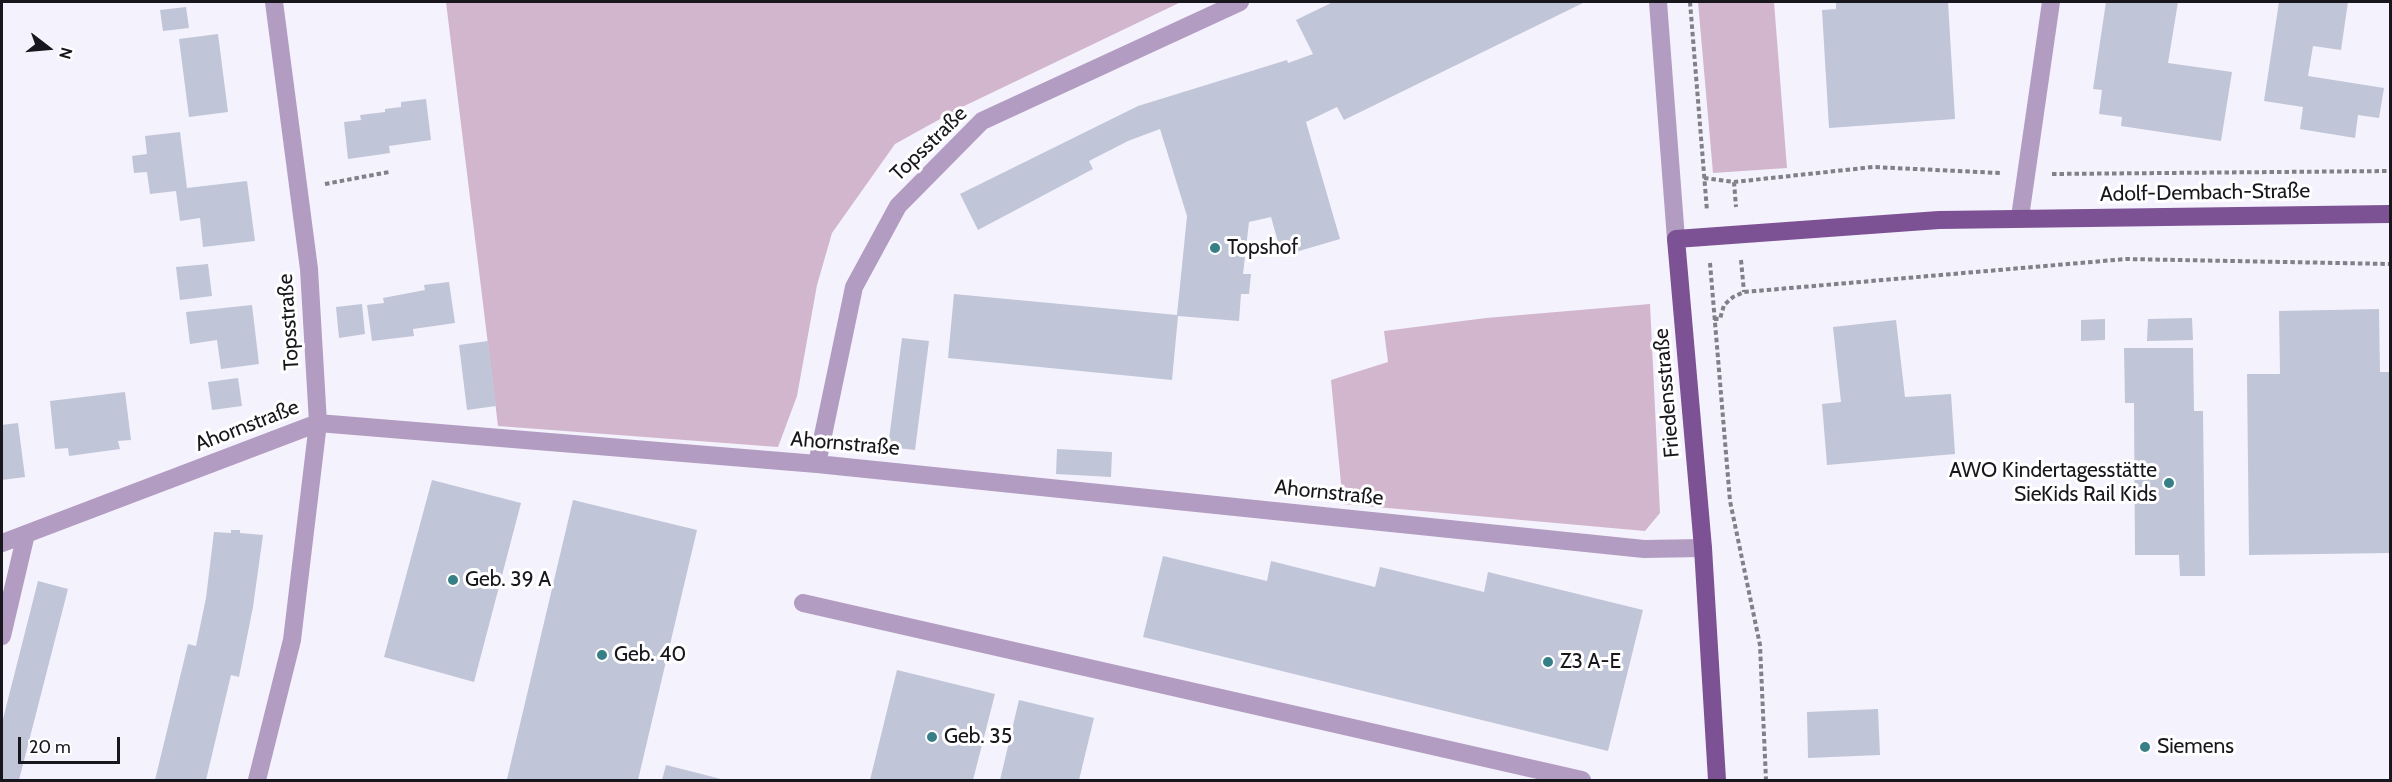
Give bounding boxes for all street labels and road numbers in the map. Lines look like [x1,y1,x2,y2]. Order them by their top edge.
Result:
street label: Topsstraße [886,101,972,187]
street label: Adolf-Dembach-Straße [2100,179,2310,207]
street label: Topsstraße [273,273,305,371]
street label: Friedensstraße [1649,327,1685,459]
street label: Ahornstraße [191,395,303,457]
street label: Ahornstraße [789,427,901,461]
street label: Ahornstraße [1273,475,1385,511]

